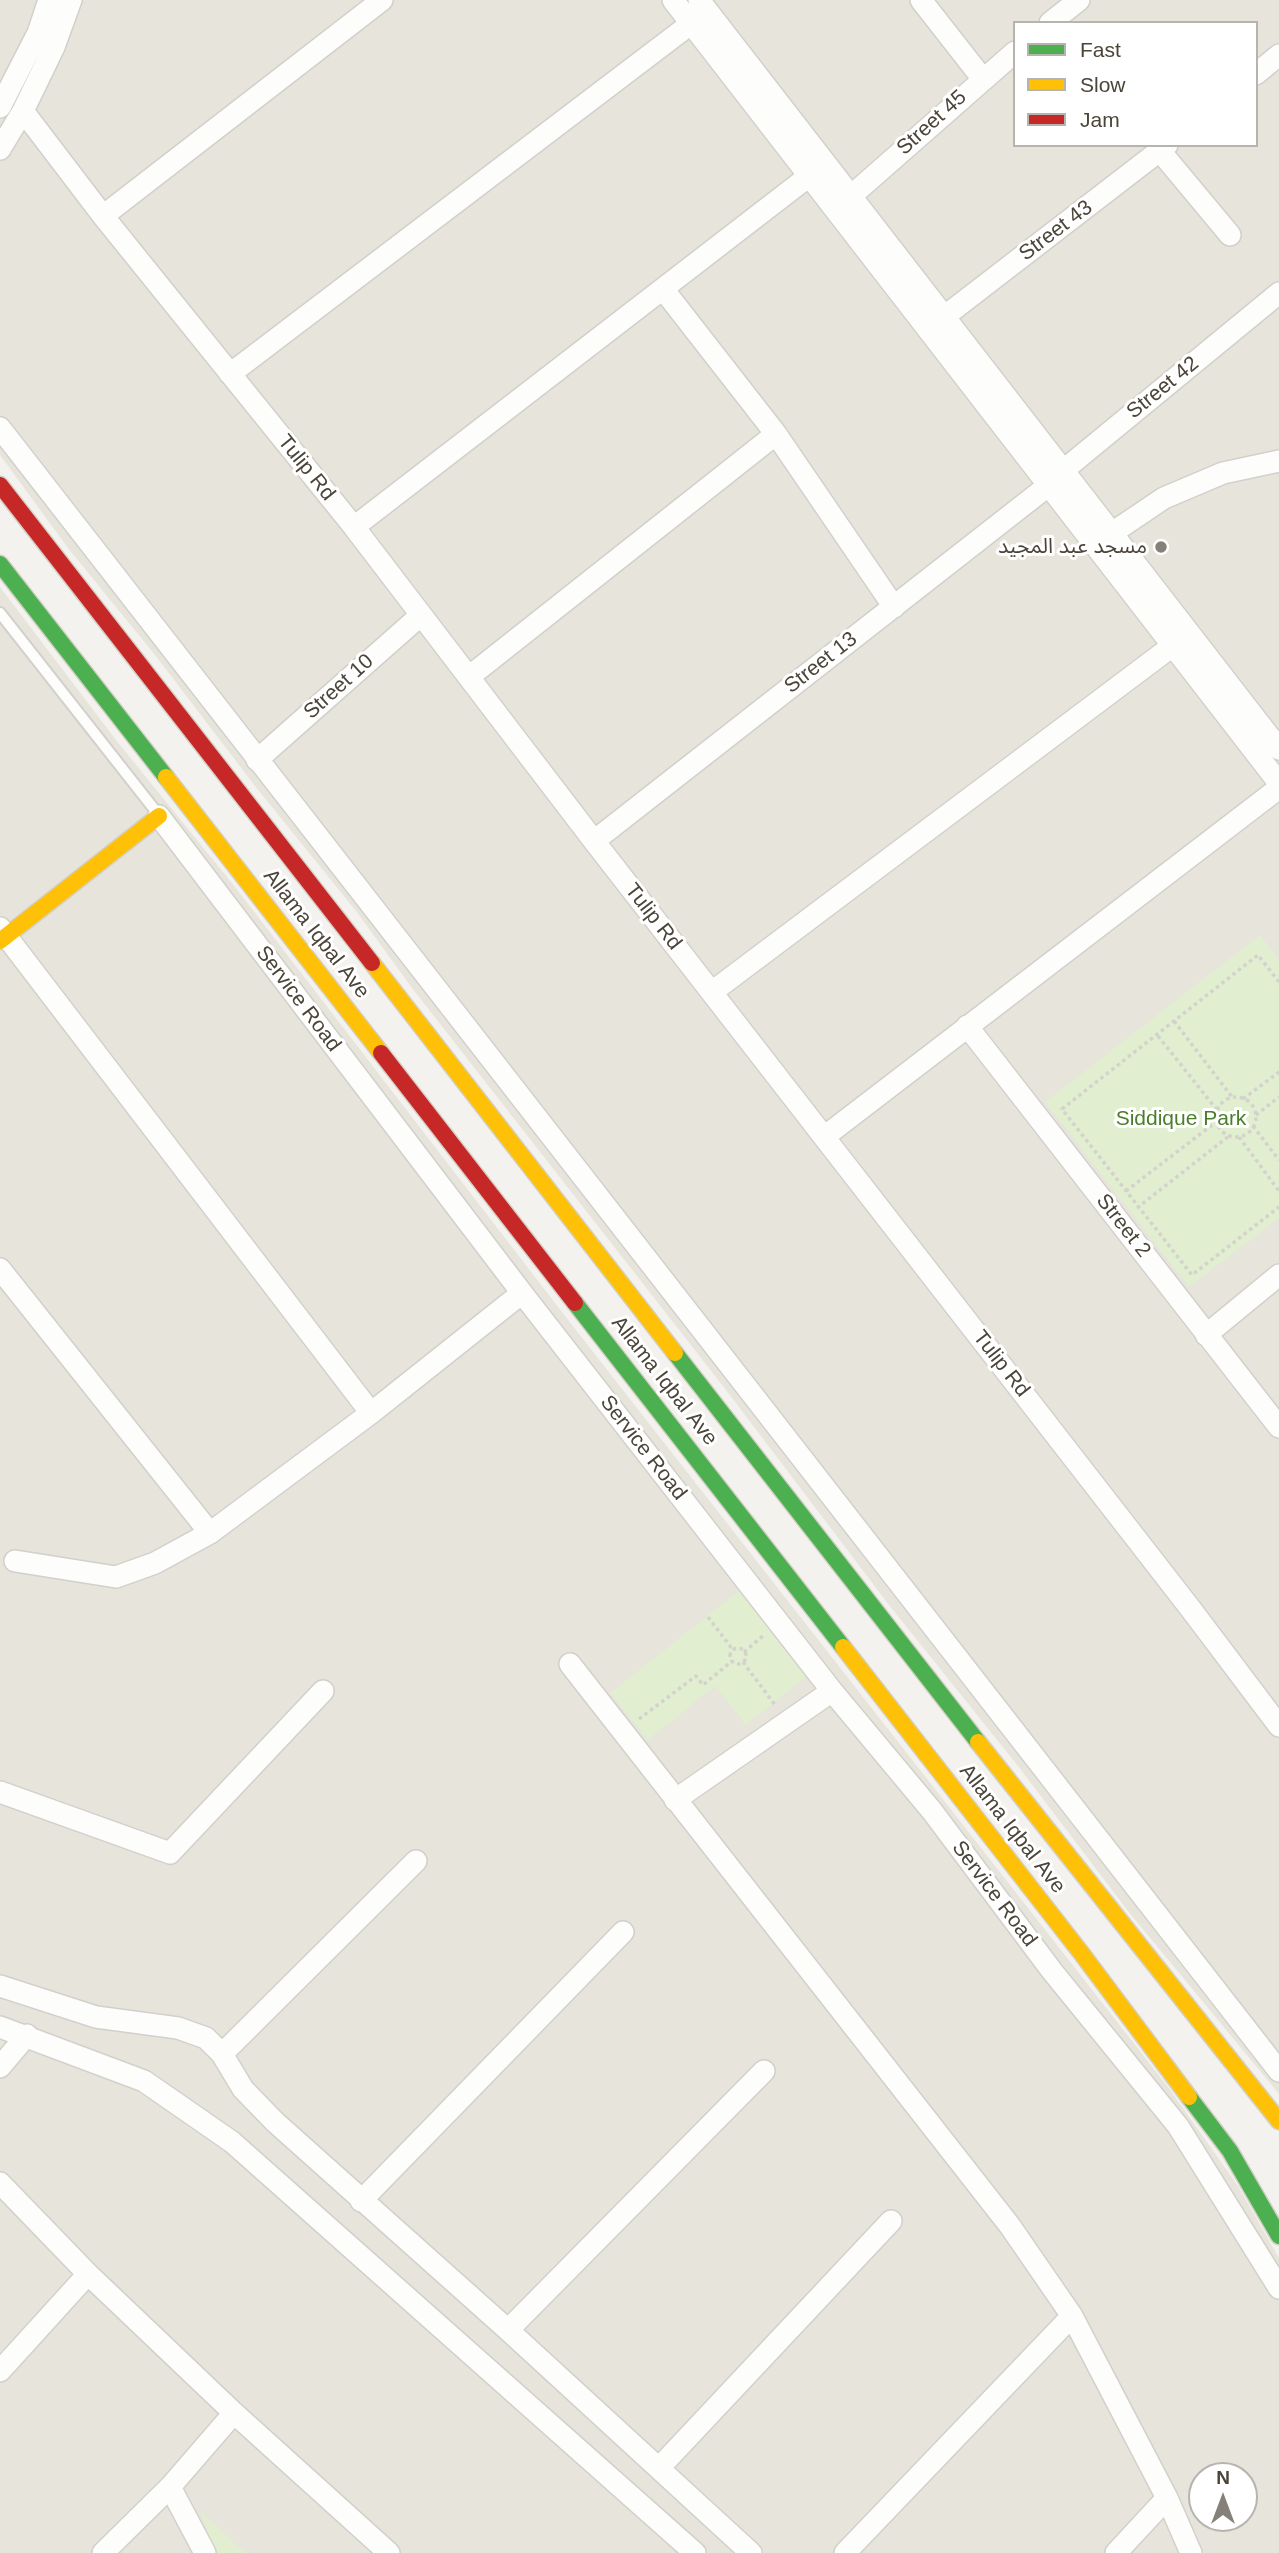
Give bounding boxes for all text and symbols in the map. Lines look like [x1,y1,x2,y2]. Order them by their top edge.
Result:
legend [1013,21,1258,147]
text: Fast [1080,38,1121,61]
text: Slow [1080,73,1126,96]
street label: Street 45 [892,85,972,161]
text: Jam [1080,108,1120,131]
street label: Street 43 [1014,195,1098,267]
street label: Street 42 [1122,351,1204,425]
street label: Tulip Rd [272,430,340,506]
place label: مسجد عبد المجید [998,534,1147,560]
marker: مسجد عبد المجید [1153,539,1169,555]
street label: Street 13 [780,627,862,699]
street label: Street 10 [299,649,379,725]
street label: Allama Iqbal Ave [258,864,374,1004]
street label: Tulip Rd [619,879,687,955]
street label: Service Road [250,941,346,1057]
park label: Siddique Park [1116,1106,1246,1132]
street label: Street 2 [1090,1189,1156,1263]
street label: Allama Iqbal Ave [606,1311,722,1451]
street label: Tulip Rd [967,1326,1035,1402]
street label: Service Road [594,1391,692,1505]
street label: Allama Iqbal Ave [954,1759,1070,1899]
street label: Service Road [946,1836,1042,1952]
north arrow [1188,2462,1258,2532]
text: N [1216,2467,1230,2488]

